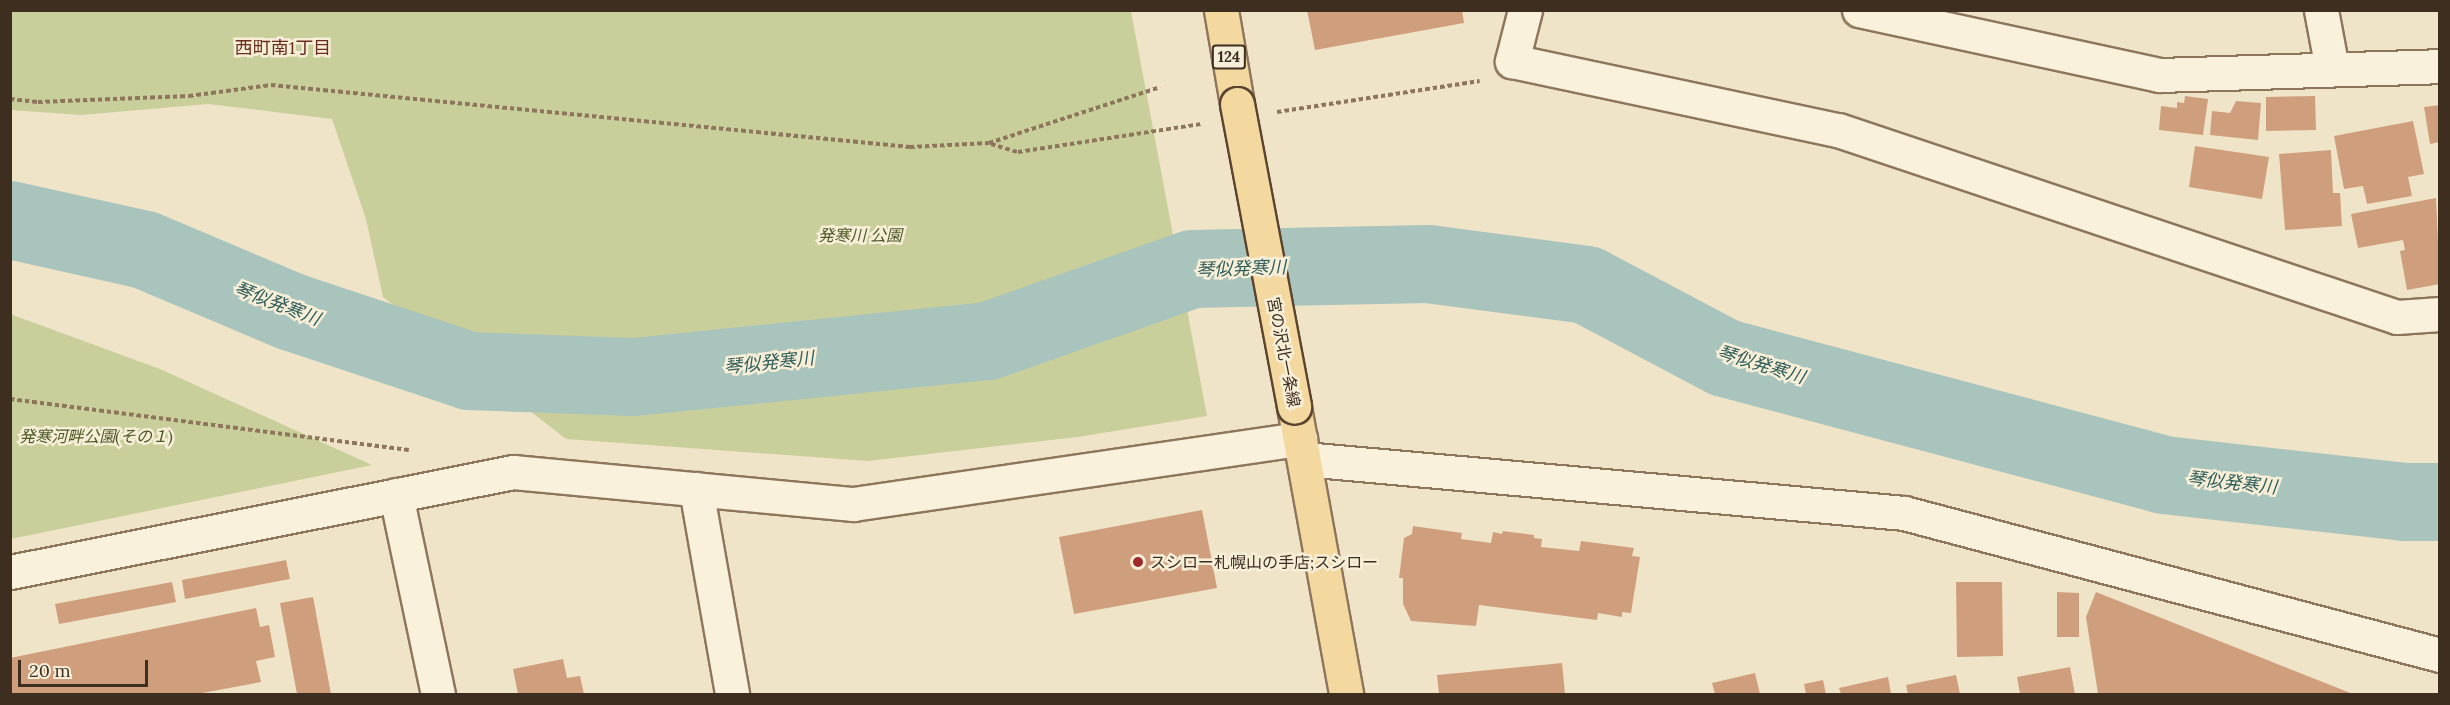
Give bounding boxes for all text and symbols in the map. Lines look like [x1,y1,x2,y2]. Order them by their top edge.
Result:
district label: 西町南1丁目 [235,37,331,59]
road number: 124 [1211,45,1247,69]
park label: 発寒川 公園 [818,225,902,245]
water label: 琴似発寒川 [1196,257,1286,281]
water label: 琴似発寒川 [231,278,323,330]
street label: 宮の沢北一条線 [1264,295,1304,409]
water label: 琴似発寒川 [1715,342,1807,388]
water label: 琴似発寒川 [723,348,815,378]
park label: 発寒河畔公園(その１) [19,426,173,446]
water label: 琴似発寒川 [2186,468,2278,498]
place label: スシロー札幌山の手店;スシロー [1150,552,1378,572]
marker: スシロー札幌山の手店;スシロー [1131,555,1145,569]
scale bar [21,648,152,686]
text: 20 m [29,659,71,682]

